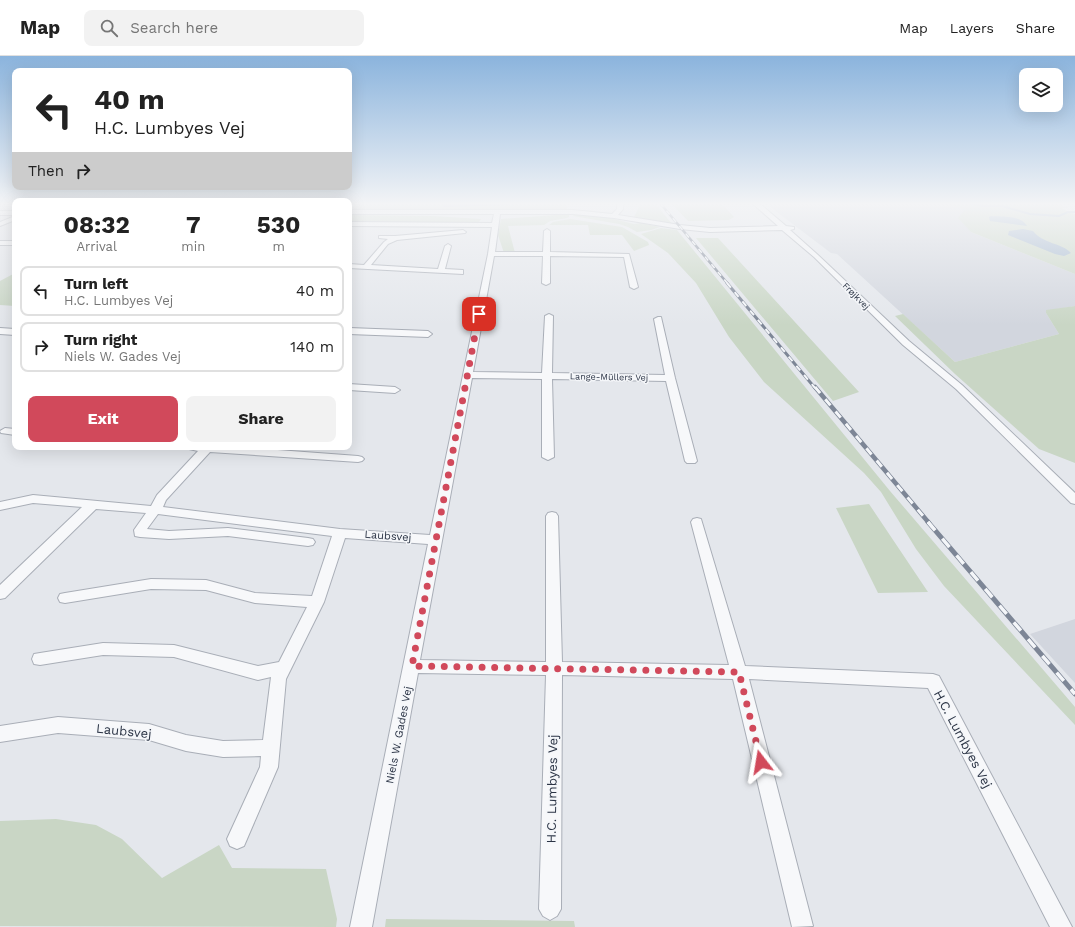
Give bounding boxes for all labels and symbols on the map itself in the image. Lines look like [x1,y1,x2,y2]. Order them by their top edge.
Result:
street label: Frøjkvej [841,281,871,311]
pin [462,297,496,331]
street label: Lange-Müllers Vej [570,371,648,383]
street label: Laubsvej [364,528,412,544]
street label: Niels W. Gades Vej [383,685,415,785]
street label: H.C. Lumbyes Vej [931,687,995,791]
street label: Laubsvej [96,721,152,741]
street label: H.C. Lumbyes Vej [544,734,560,844]
position arrow [740,741,782,783]

